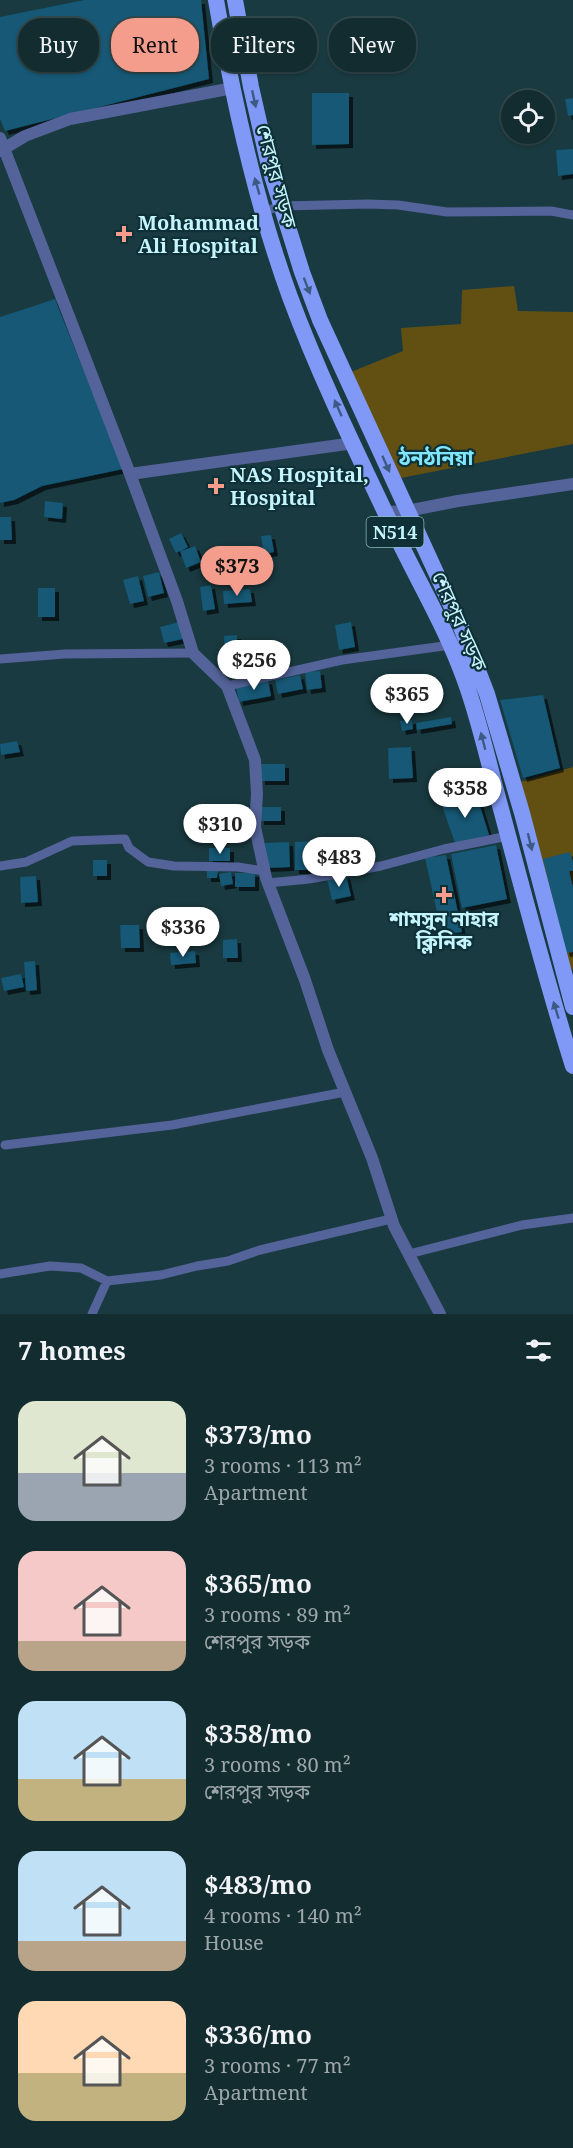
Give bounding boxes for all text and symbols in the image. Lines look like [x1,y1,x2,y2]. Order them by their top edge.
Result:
chip: Buy [18,18,99,72]
chip: Rent [111,18,199,72]
chip: Filters [211,18,317,72]
chip: New [329,18,416,72]
one-way arrow [249,90,259,108]
map controls [501,90,555,144]
button: locate [501,90,555,144]
street label: শেরপুর সড়ক [250,121,304,232]
one-way arrow [252,177,261,195]
place label: Mohammad Ali Hospital [138,209,259,259]
marker: Mohammad Ali Hospital [115,225,133,243]
one-way arrow [303,277,312,295]
one-way arrow [334,400,343,417]
district label: ঠনঠনিয়া [398,443,474,471]
one-way arrow [381,456,391,474]
place label: NAS Hospital, Hospital [230,461,369,511]
marker: NAS Hospital, Hospital [207,477,225,495]
road number: N514 [366,517,424,547]
pin: $373 [201,546,273,597]
text: $373 [214,552,260,579]
street label: শেরপুর সড়ক [426,567,494,676]
pin: $256 [218,640,290,691]
text: $256 [231,646,277,673]
pin: $365 [371,674,443,725]
text: $365 [384,680,430,707]
one-way arrow [478,731,488,750]
pin: $358 [429,768,501,819]
text: $358 [442,774,488,801]
pin: $310 [184,804,256,855]
text: $310 [197,810,243,837]
one-way arrow [525,833,535,851]
pin: $483 [303,837,375,888]
text: $483 [316,843,362,870]
marker: শামসুন নাহার ক্লিনিক [435,886,453,904]
place label: শামসুন নাহার ক্লিনিক [388,905,500,955]
pin: $336 [147,907,219,958]
text: $336 [160,913,206,940]
one-way arrow [551,1001,560,1019]
text: 7 homes [18,1332,126,1368]
icon: filters [522,1334,555,1367]
text: $373/mo [204,1416,312,1452]
icon: home [66,1425,138,1497]
text: 3 rooms · 113 m² [204,1452,362,1479]
text: Apartment [204,1479,308,1506]
text: $365/mo [204,1565,312,1601]
icon: home [66,1575,138,1647]
text: 3 rooms · 89 m² [204,1601,351,1628]
text: শেরপুর সড়ক [204,1628,310,1655]
text: $358/mo [204,1715,312,1751]
icon: home [66,1725,138,1797]
text: 3 rooms · 80 m² [204,1751,351,1778]
text: শেরপুর সড়ক [204,1778,310,1805]
text: $483/mo [204,1866,312,1902]
icon: home [66,1875,138,1947]
text: 4 rooms · 140 m² [204,1902,362,1929]
text: House [204,1929,264,1956]
text: $336/mo [204,2016,312,2052]
icon: home [66,2025,138,2097]
text: 3 rooms · 77 m² [204,2052,351,2079]
text: Apartment [204,2079,308,2106]

